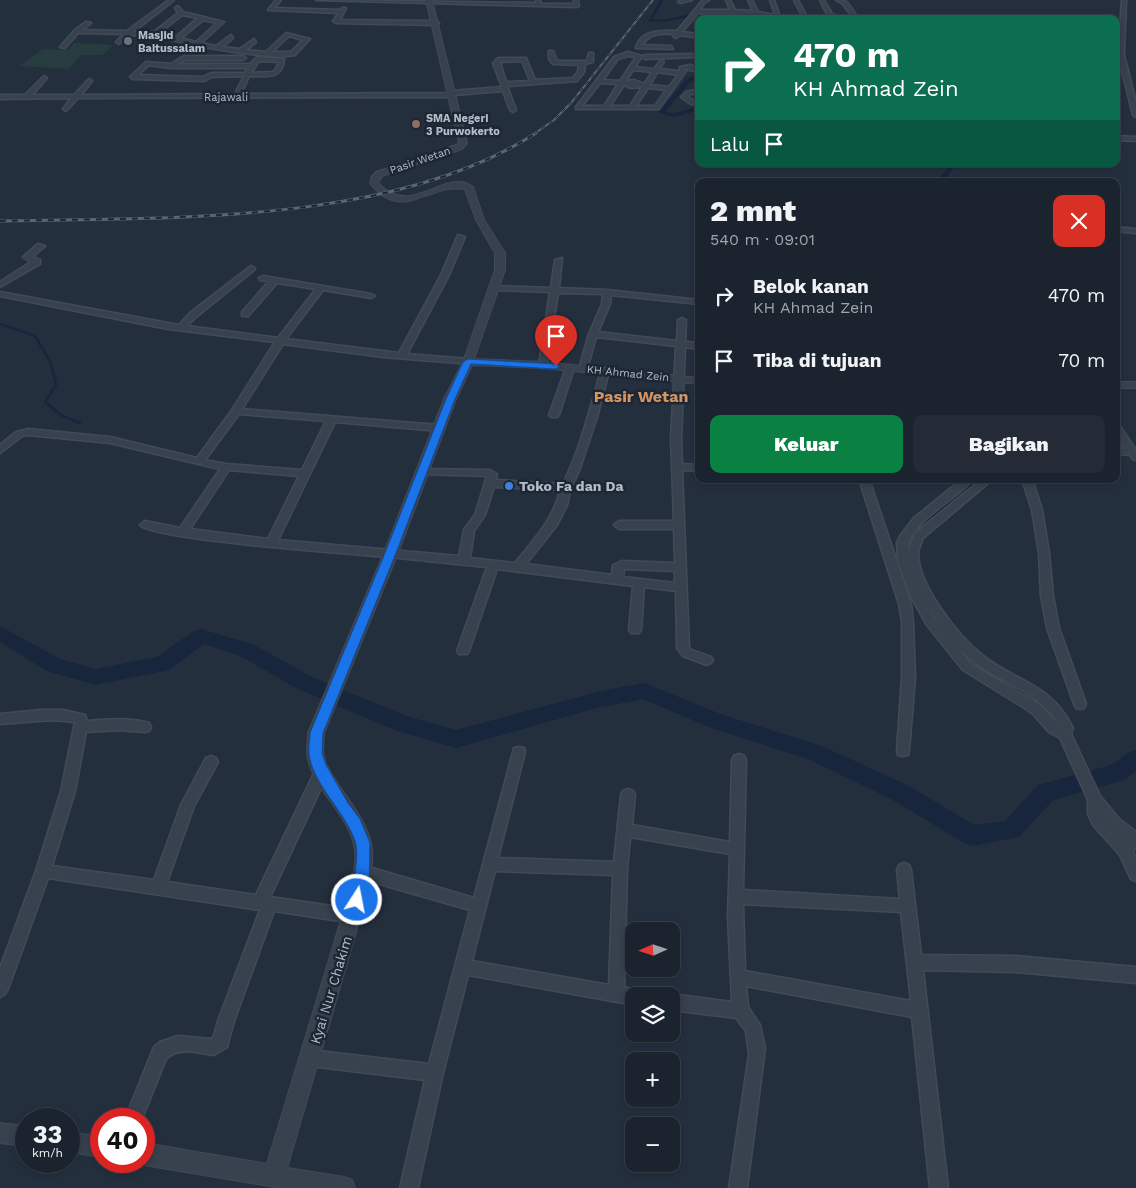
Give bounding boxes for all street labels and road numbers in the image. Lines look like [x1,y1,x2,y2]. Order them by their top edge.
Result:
street label: Rajawali [204,91,248,104]
street label: Pasir Wetan [388,144,452,177]
street label: KH Ahmad Zein [586,363,670,384]
street label: Kyai Nur Chakim [307,934,355,1046]

